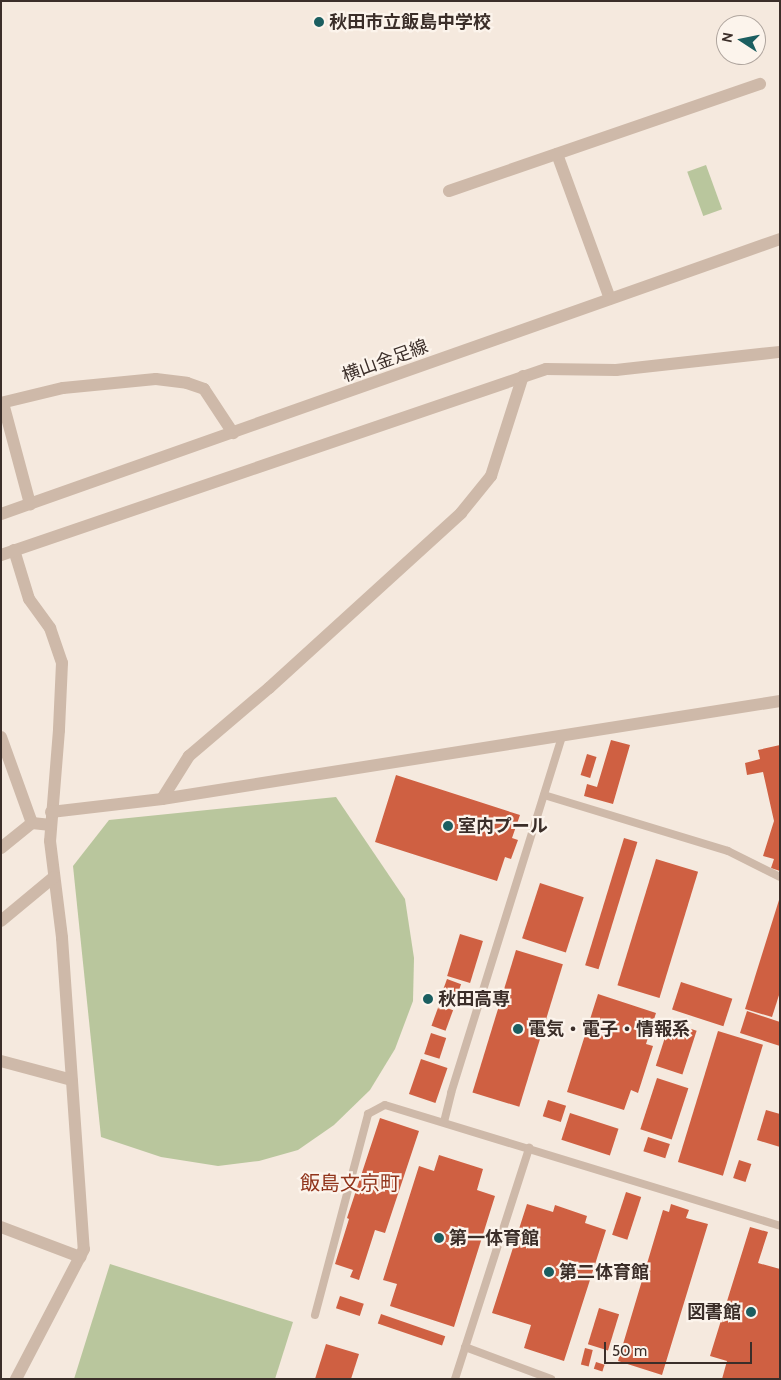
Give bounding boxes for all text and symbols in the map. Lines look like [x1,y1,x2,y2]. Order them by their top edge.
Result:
place label: 秋田市立飯島中学校 [329,11,491,33]
north arrow [716,15,766,65]
marker: 秋田市立飯島中学校 [313,16,325,28]
text: N [717,31,737,44]
street label: 横山金足線 [339,335,431,387]
place label: 室内プール [458,815,548,837]
marker: 室内プール [442,820,454,832]
place label: 秋田高専 [438,988,510,1010]
marker: 秋田高専 [422,993,434,1005]
place label: 電気・電子・情報系 [528,1018,690,1040]
marker: 電気・電子・情報系 [512,1023,524,1035]
district label: 飯島文京町 [300,1171,400,1195]
place label: 第一体育館 [449,1227,539,1249]
marker: 第一体育館 [433,1232,445,1244]
place label: 第二体育館 [559,1261,649,1283]
marker: 第二体育館 [543,1266,555,1278]
place label: 図書館 [687,1301,741,1323]
marker: 図書館 [745,1306,757,1318]
scale bar [606,1332,754,1364]
text: 50 m [612,1342,647,1360]

